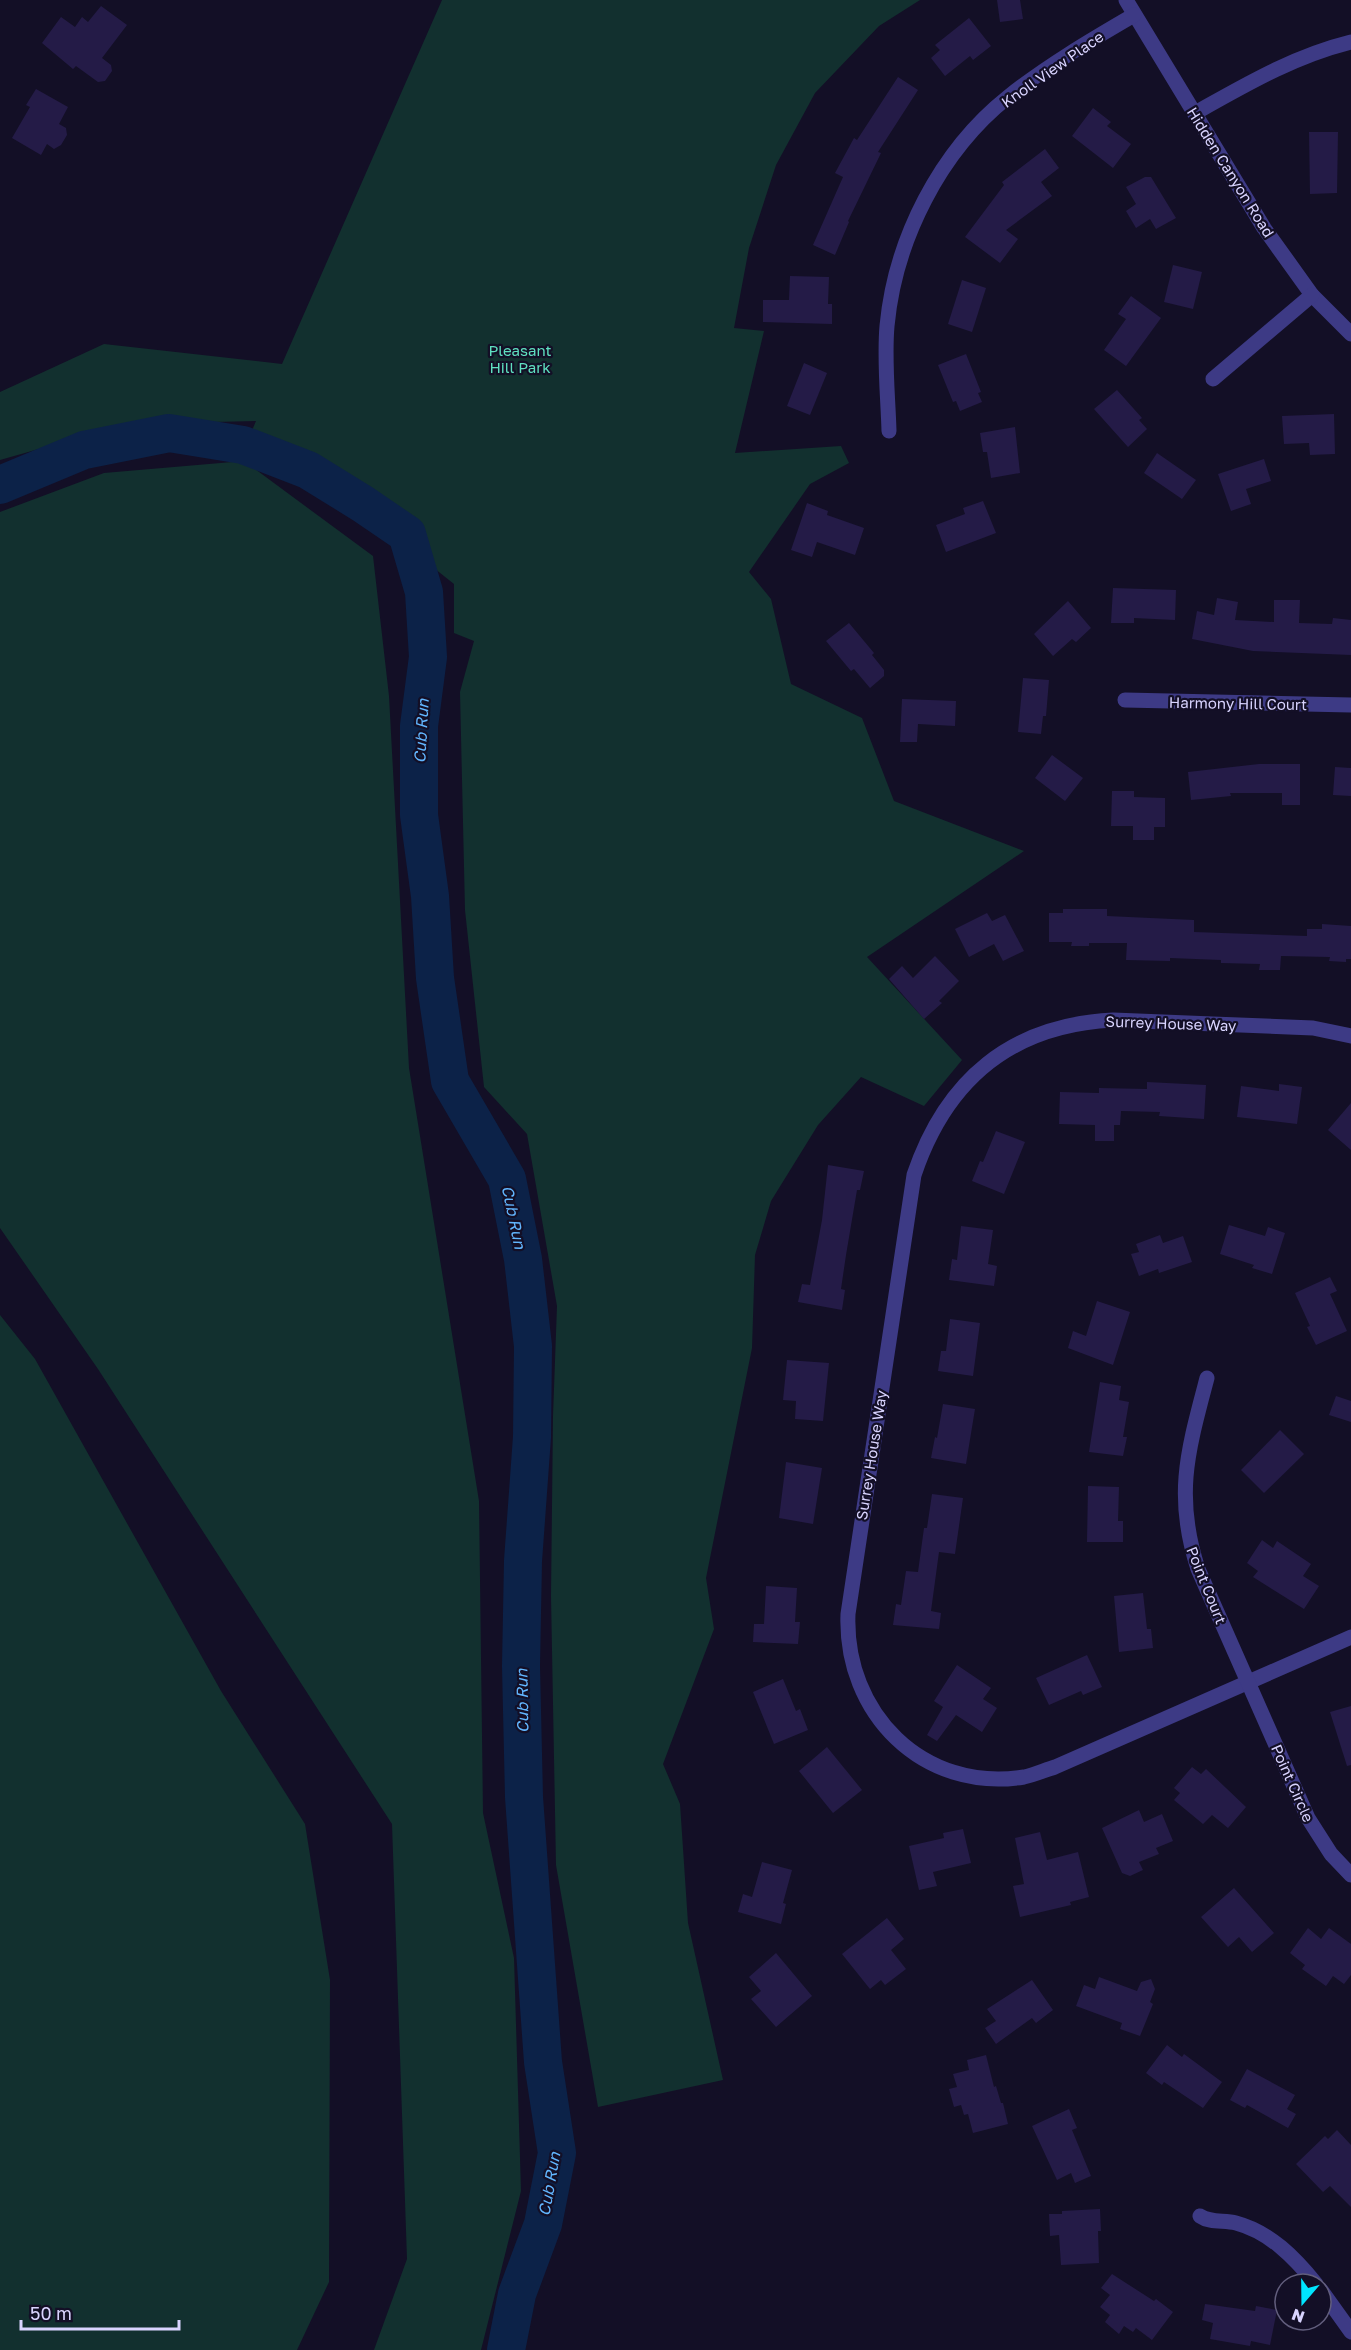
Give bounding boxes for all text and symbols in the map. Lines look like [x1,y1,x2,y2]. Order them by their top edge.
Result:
street label: Knoll View Place [998,27,1107,111]
street label: Hidden Canyon Road [1184,104,1278,240]
park label: Pleasant Hill Park [488,341,552,376]
street label: Harmony Hill Court [1169,693,1307,713]
water label: Cub Run [409,697,433,764]
street label: Surrey House Way [1105,1012,1237,1034]
water label: Cub Run [498,1183,531,1252]
street label: Surrey House Way [852,1388,890,1521]
street label: Point Court [1183,1544,1231,1626]
water label: Cub Run [511,1667,533,1733]
street label: Point Circle [1268,1741,1318,1825]
water label: Cub Run [534,2149,565,2217]
north arrow [1273,2272,1333,2332]
scale bar [21,2293,178,2331]
text: 50 m [30,2302,72,2324]
text: N [1289,2305,1307,2328]

